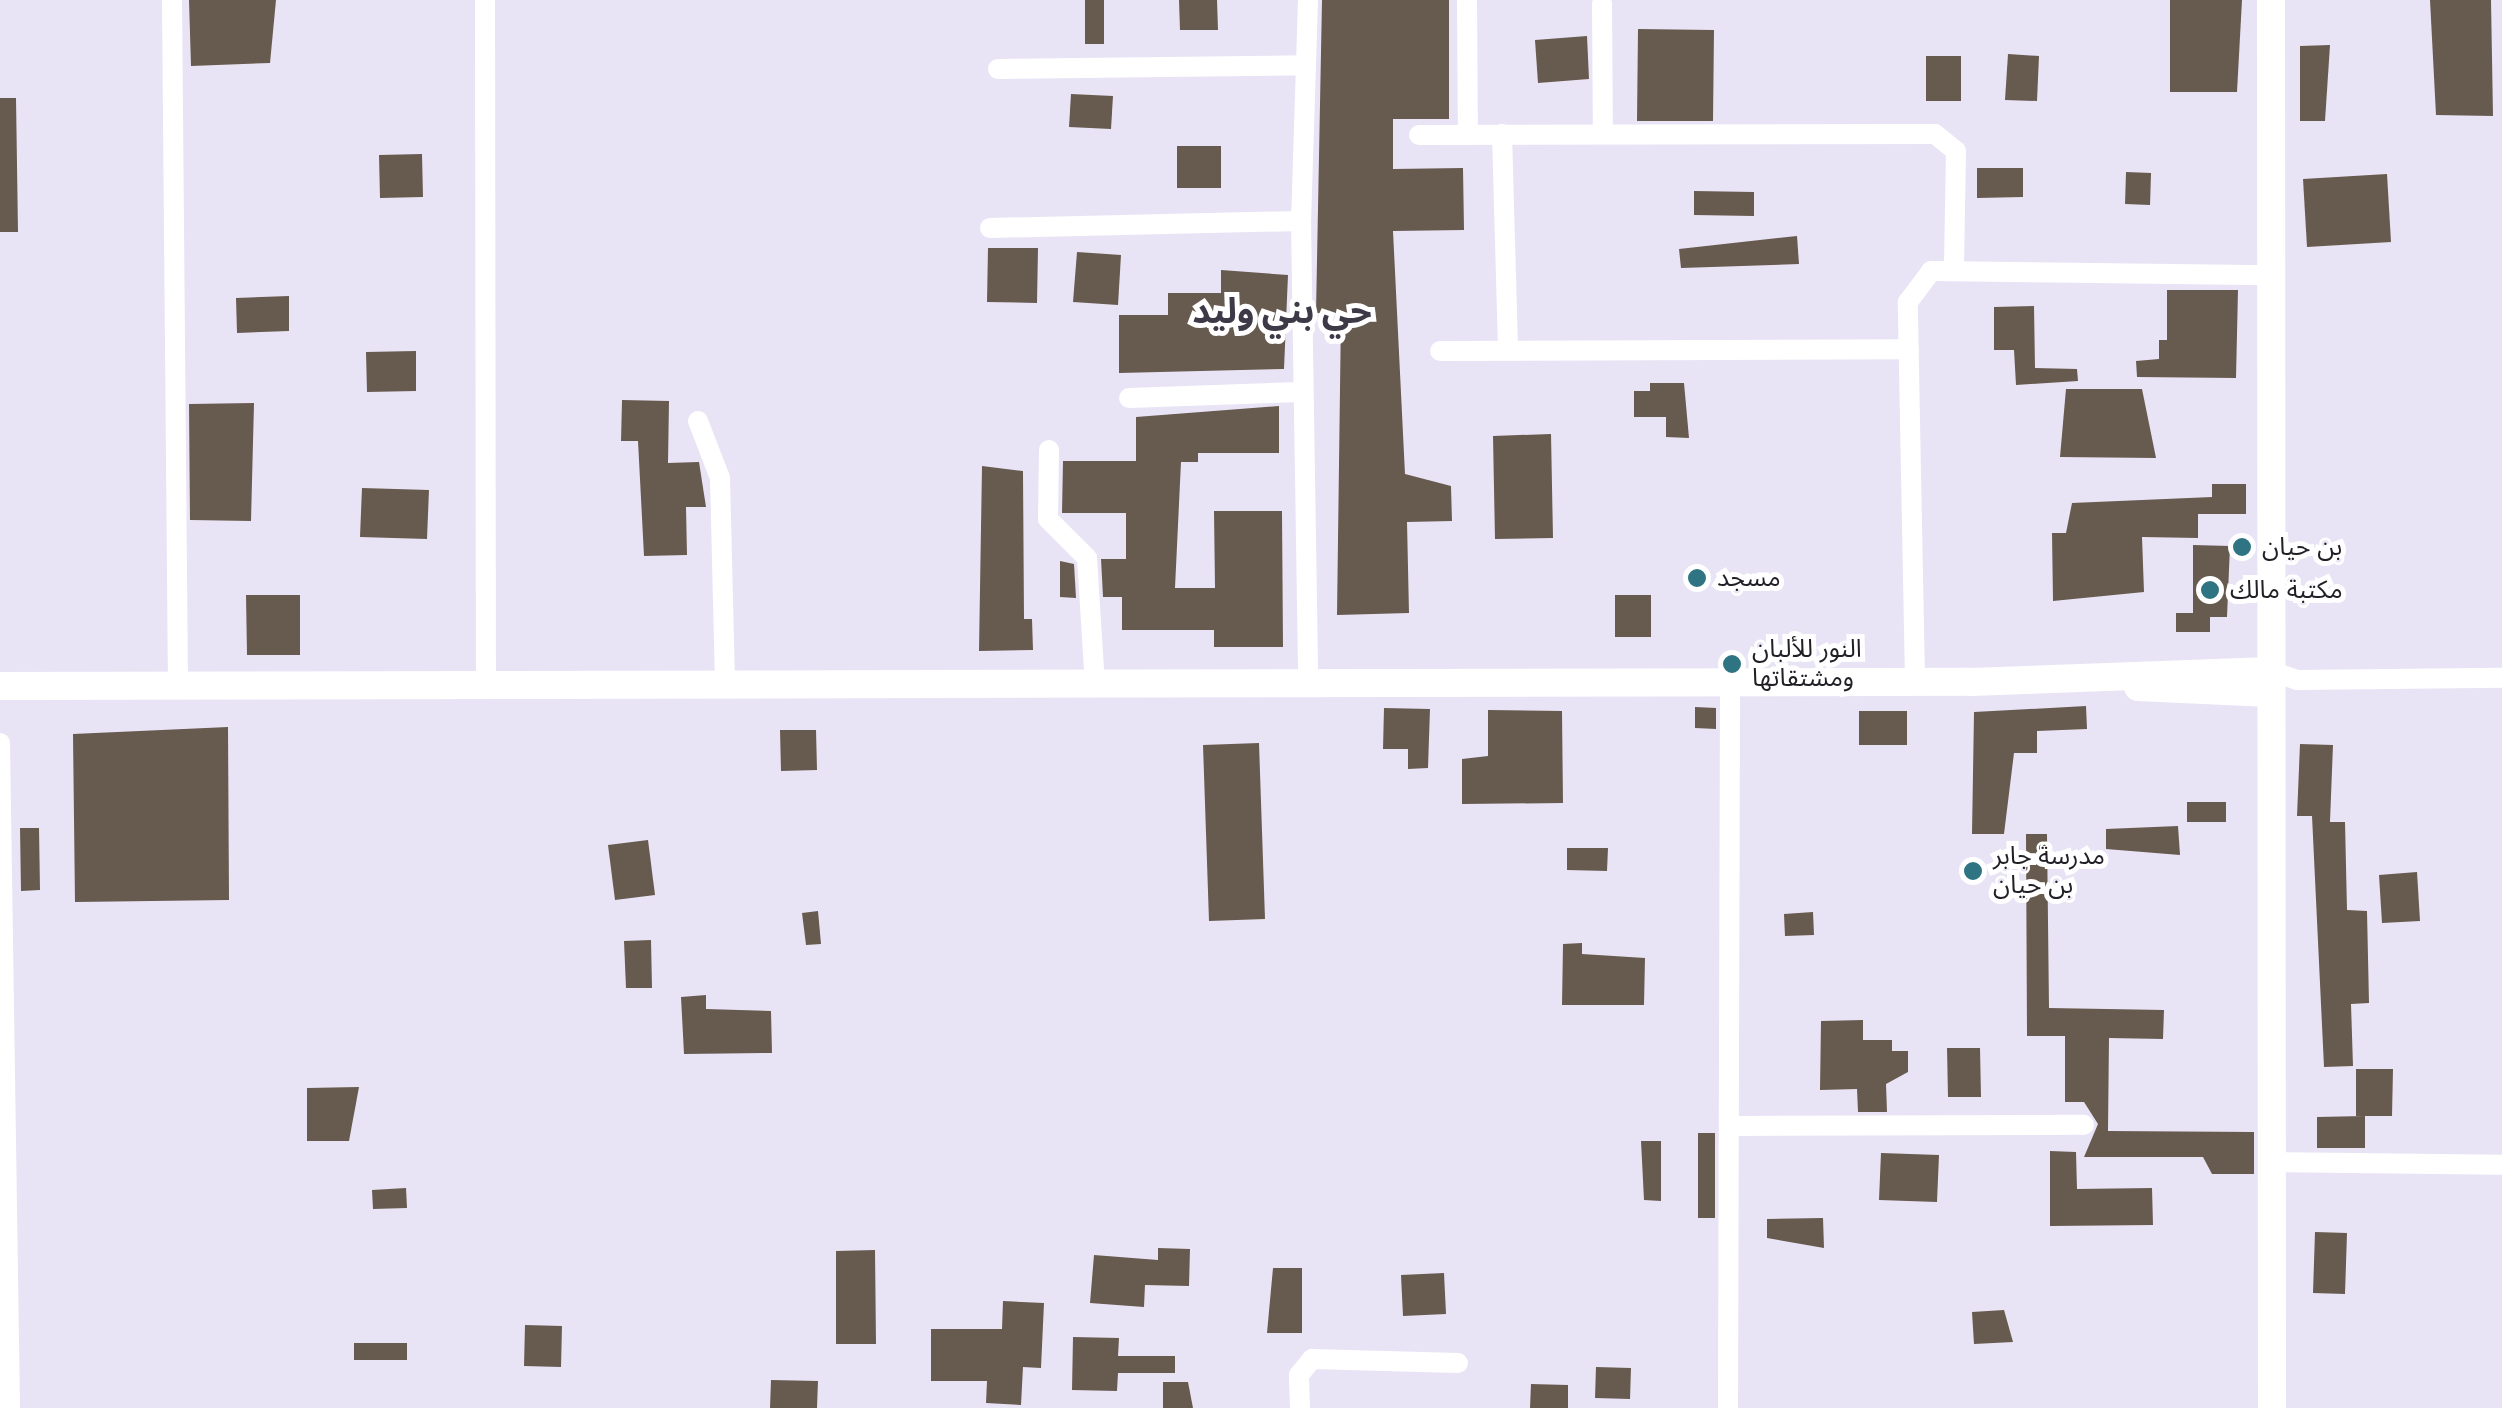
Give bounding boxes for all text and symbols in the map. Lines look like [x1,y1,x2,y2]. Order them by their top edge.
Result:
district label: حي بني وليد [1192,290,1372,332]
place label: بن حيان [2262,532,2342,562]
marker: بن حيان [2231,536,2253,558]
place label: مسجد [1717,563,1781,593]
marker: مسجد [1686,567,1708,589]
place label: مكتبة مالك [2230,575,2342,605]
marker: مكتبة مالك [2199,579,2221,601]
place label: النور للألبان ومشتقاتها [1752,635,1862,694]
marker: النور للألبان ومشتقاتها [1721,653,1743,675]
place label: مدرسة جابر بن حيان [1993,842,2105,901]
marker: مدرسة جابر بن حيان [1962,860,1984,882]

